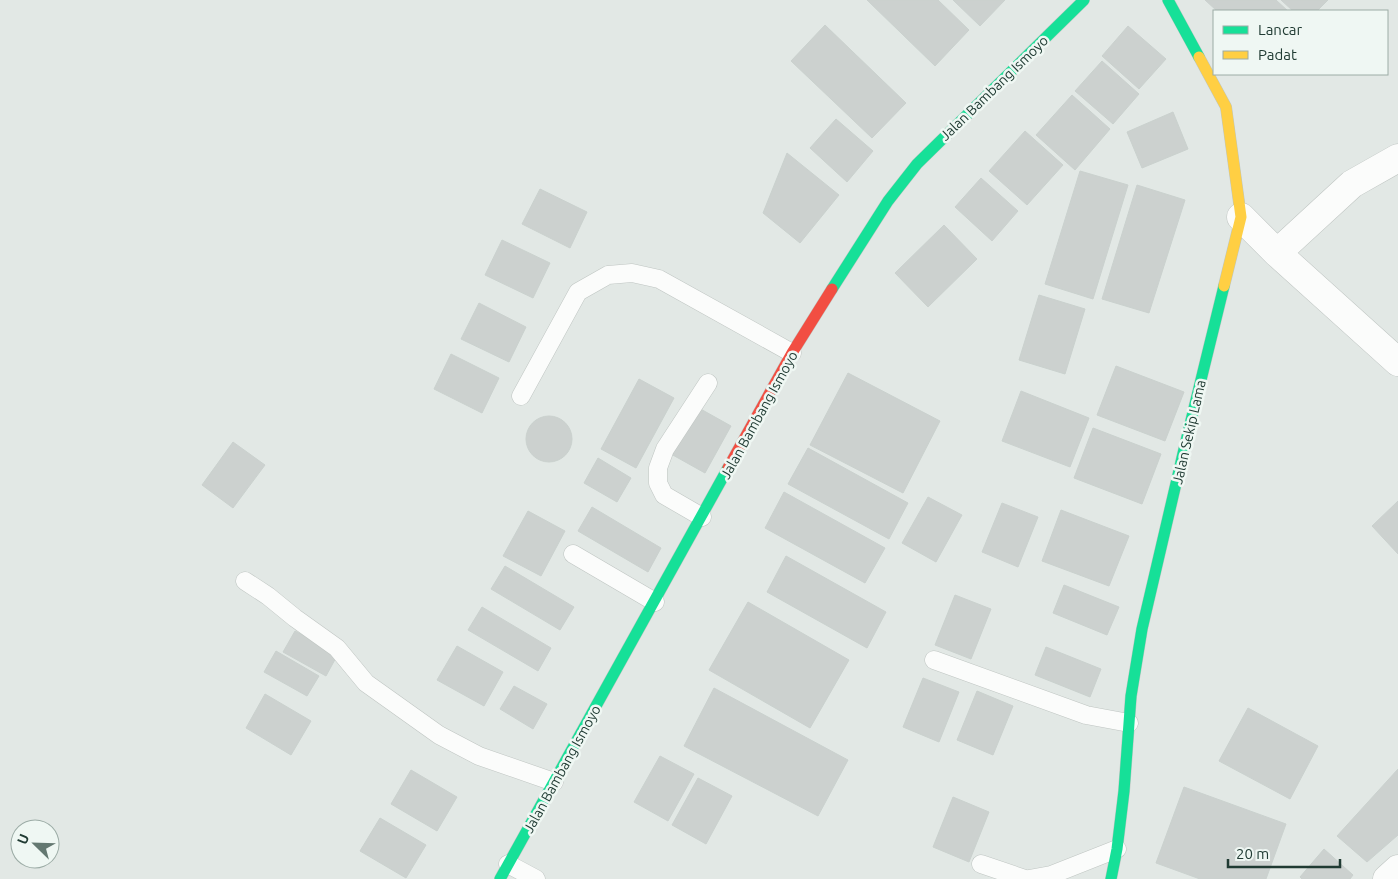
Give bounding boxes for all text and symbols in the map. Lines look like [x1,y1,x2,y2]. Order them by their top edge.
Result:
legend [1213,10,1388,75]
text: Lancar [1258,21,1303,38]
street label: Jalan Bambang Ismoyo [937,32,1051,144]
text: Padat [1258,46,1297,63]
street label: Jalan Bambang Ismoyo [717,348,801,482]
street label: Jalan Sekip Lama [1169,378,1209,486]
street label: Jalan Bambang Ismoyo [520,702,604,836]
north arrow [10,819,60,869]
text: U [14,831,32,847]
scale bar [1228,836,1340,868]
text: 20 m [1236,845,1269,862]

